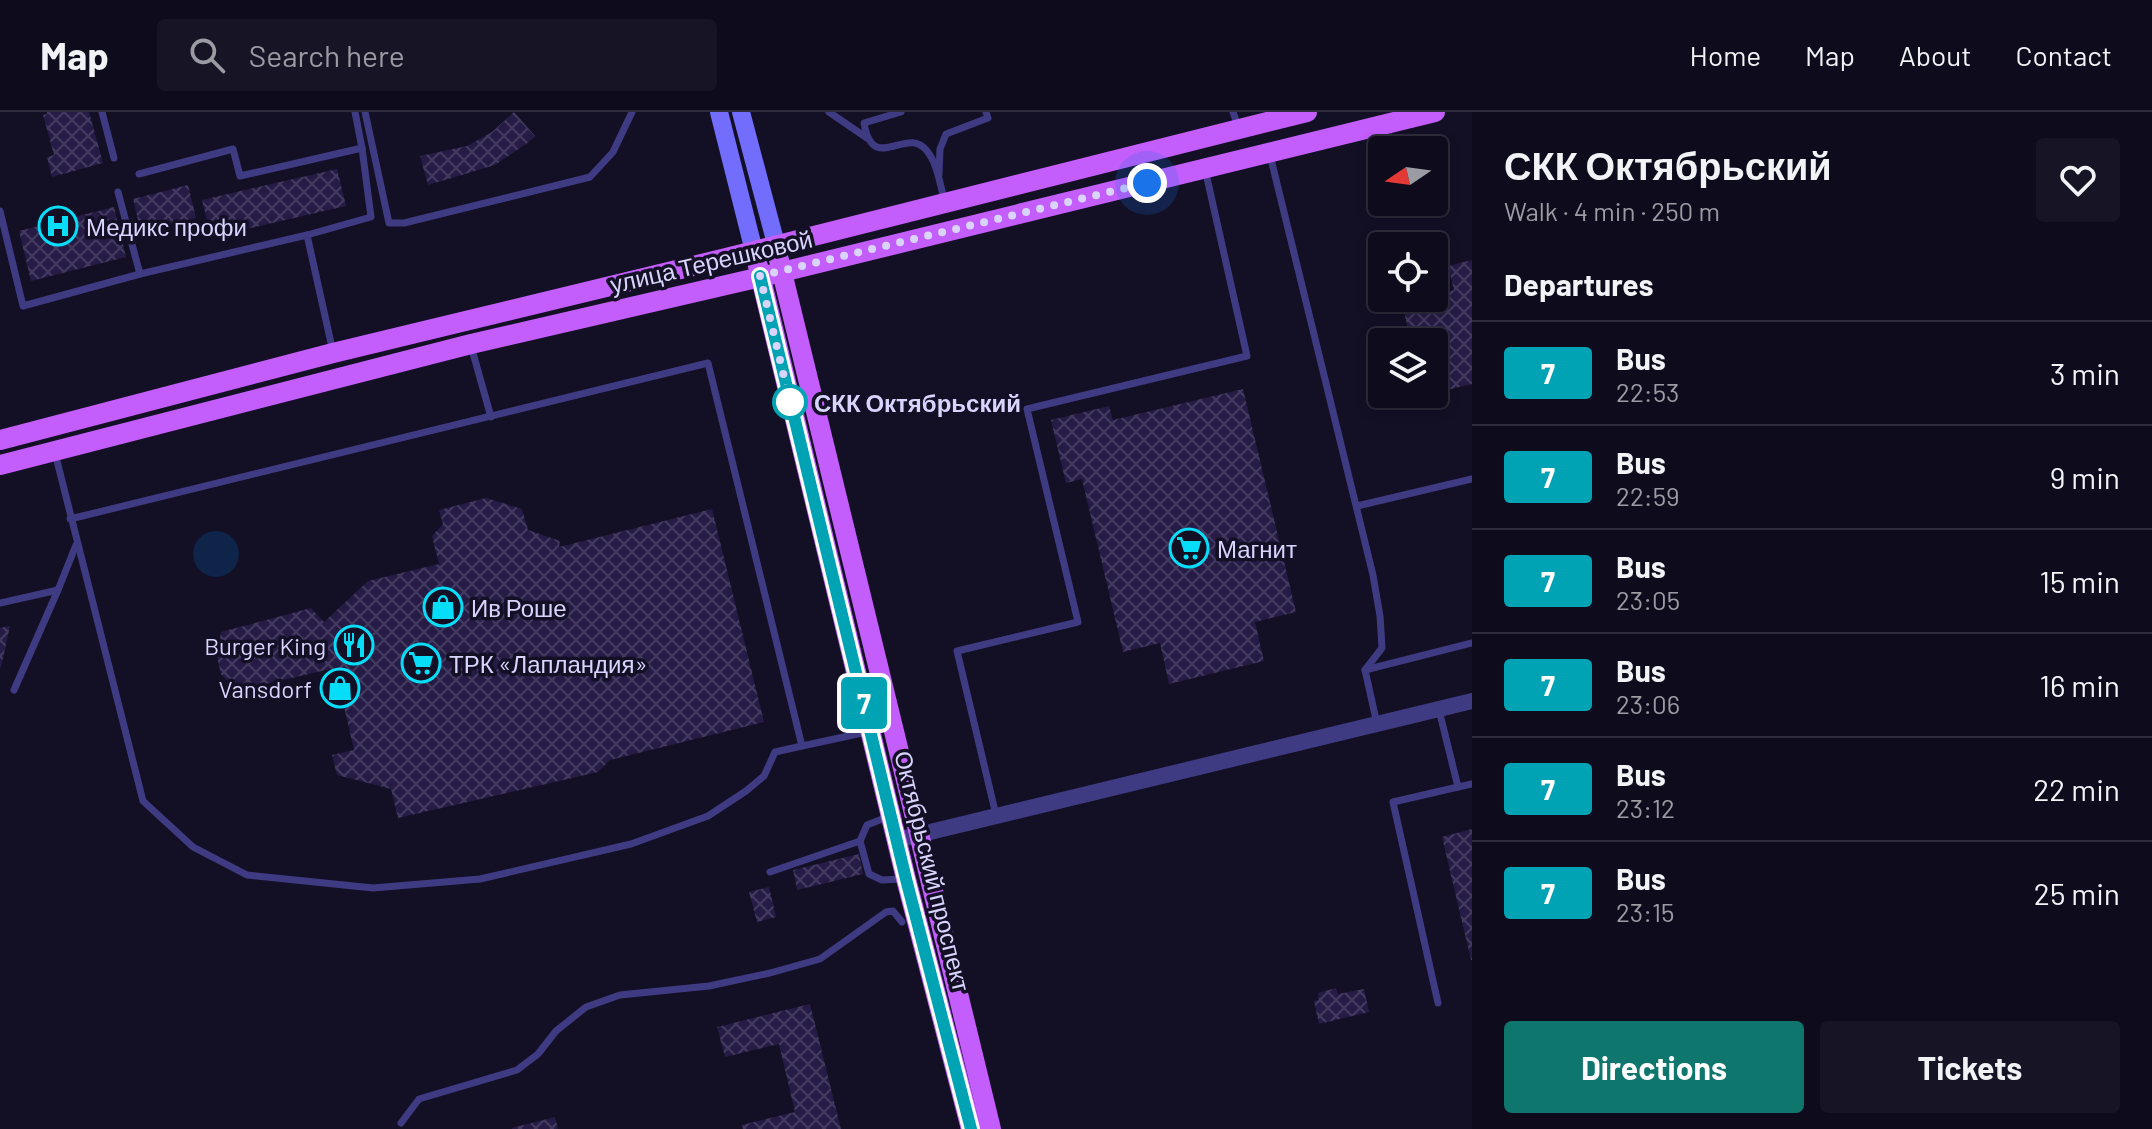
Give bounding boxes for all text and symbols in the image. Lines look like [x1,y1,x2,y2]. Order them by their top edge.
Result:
search box [157,19,717,91]
text: Map [40,32,109,78]
icon: search [185,33,229,77]
text: Search here [249,37,405,73]
text: Home [1690,38,1761,72]
text: Map [1805,38,1855,72]
text: About [1899,38,1971,72]
text: Contact [2015,38,2112,72]
north arrow [1368,136,1448,216]
map controls [1368,136,1448,408]
button: heart [2036,138,2120,222]
text: СКК Октябрьский [1504,142,1832,188]
your location [1127,163,1167,203]
text: Walk · 4 min · 250 m [1504,195,1720,226]
hospital icon: Медикс профи [37,205,79,247]
place label: Медикс профи [86,212,247,241]
street label: улица Терешковой [607,224,815,298]
button: locate [1368,232,1448,312]
text: Departures [1504,266,1654,302]
button: layers [1368,328,1448,408]
text: Bus [1616,340,1666,376]
text: 3 min [2050,355,2120,391]
text: 7 [1541,356,1555,390]
text: 22:53 [1616,376,1679,407]
marker: СКК Октябрьский [773,385,807,419]
place label: СКК Октябрьский [814,388,1021,417]
text: Bus [1616,444,1666,480]
text: 9 min [2050,459,2120,495]
text: 7 [1541,460,1555,494]
text: 22:59 [1616,480,1680,511]
supermarket icon: Магнит [1168,527,1210,569]
place label: Магнит [1217,534,1297,563]
text: Bus [1616,548,1666,584]
text: 15 min [2039,563,2120,599]
text: 7 [1541,564,1555,598]
text: 23:05 [1616,584,1680,615]
shop icon: Ив Роше [422,586,464,628]
place label: Ив Роше [471,593,567,622]
restaurant icon: Burger King [333,624,375,666]
place label: Burger King [204,631,326,660]
supermarket icon: ТРК «Лапландия» [400,642,442,684]
place label: ТРК «Лапландия» [449,649,647,678]
text: Bus [1616,652,1666,688]
shop icon: Vansdorf [319,667,361,709]
text: 16 min [2039,667,2120,703]
text: 7 [1541,668,1555,702]
place label: Vansdorf [218,674,312,703]
line badge: 7 [838,677,890,729]
text: 7 [857,686,871,720]
text: 23:06 [1616,688,1680,719]
street label: Октябрьский проспект [889,748,977,994]
text: Bus [1616,756,1666,792]
text: 22 min [2033,771,2120,807]
text: 7 [1541,772,1555,806]
text: 23:12 [1616,792,1675,823]
text: Bus [1616,860,1666,896]
text: 25 min [2034,875,2120,911]
text: 7 [1541,876,1555,910]
text: 23:15 [1616,896,1674,927]
button: Directions [1504,1021,1804,1113]
button: Tickets [1820,1021,2120,1113]

